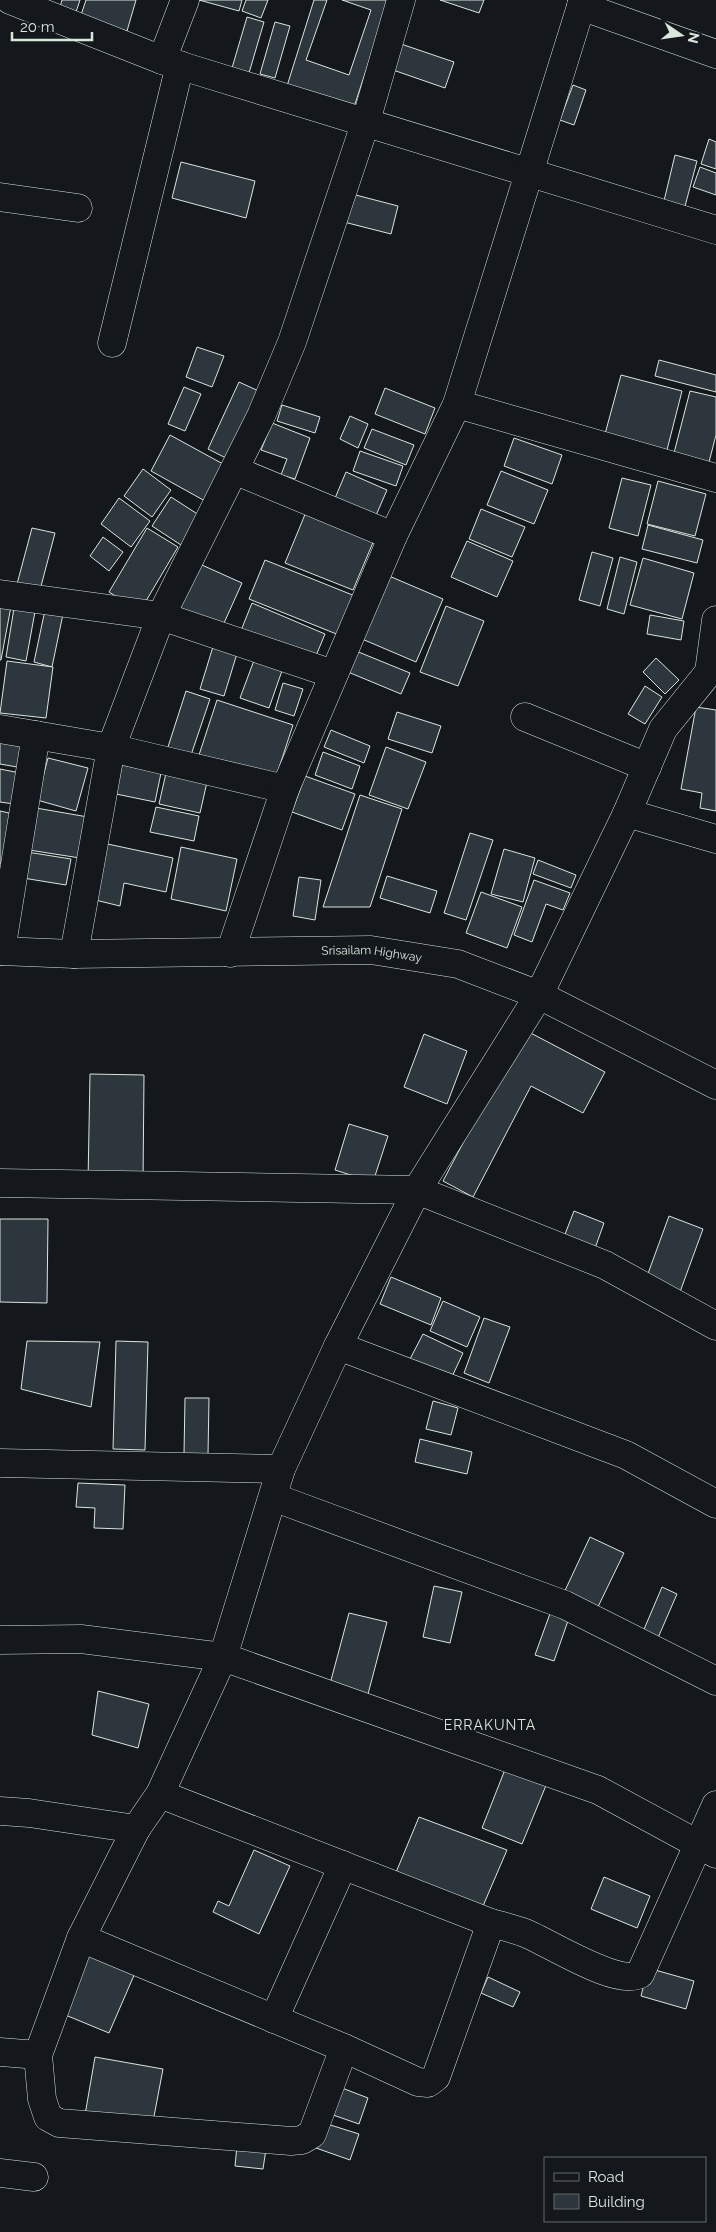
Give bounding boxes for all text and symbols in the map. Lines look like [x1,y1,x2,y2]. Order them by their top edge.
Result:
scale bar [12,10,92,42]
north arrow [656,10,706,60]
text: 20 m [20,18,55,36]
text: N [685,31,703,45]
street label: Srisailam Highway [321,943,423,965]
district label: ERRAKUNTA [444,1717,536,1733]
legend [544,2157,706,2222]
text: Road [588,2168,624,2186]
text: Building [588,2193,645,2211]

